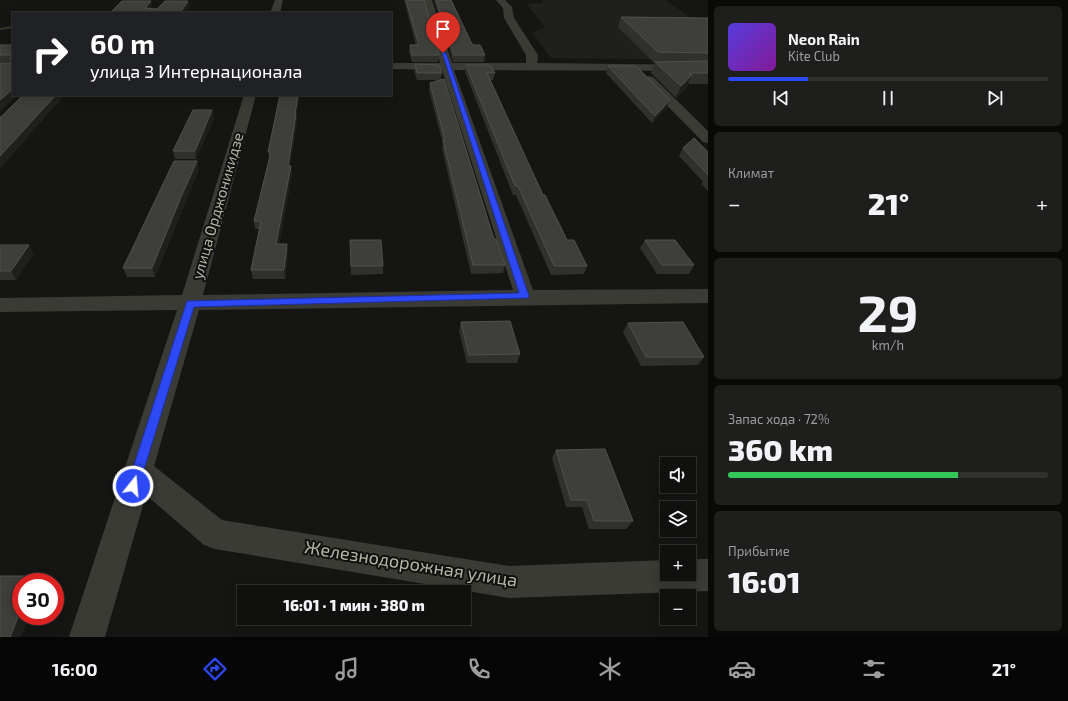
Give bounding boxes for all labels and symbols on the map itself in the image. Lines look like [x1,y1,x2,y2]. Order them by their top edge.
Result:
pin [426,12,460,53]
street label: улица Орджоникидзе [187,130,248,281]
position arrow [112,465,154,507]
street label: Железнодорожная улица [303,535,519,591]
speed limit sign: 30 [12,573,64,625]

